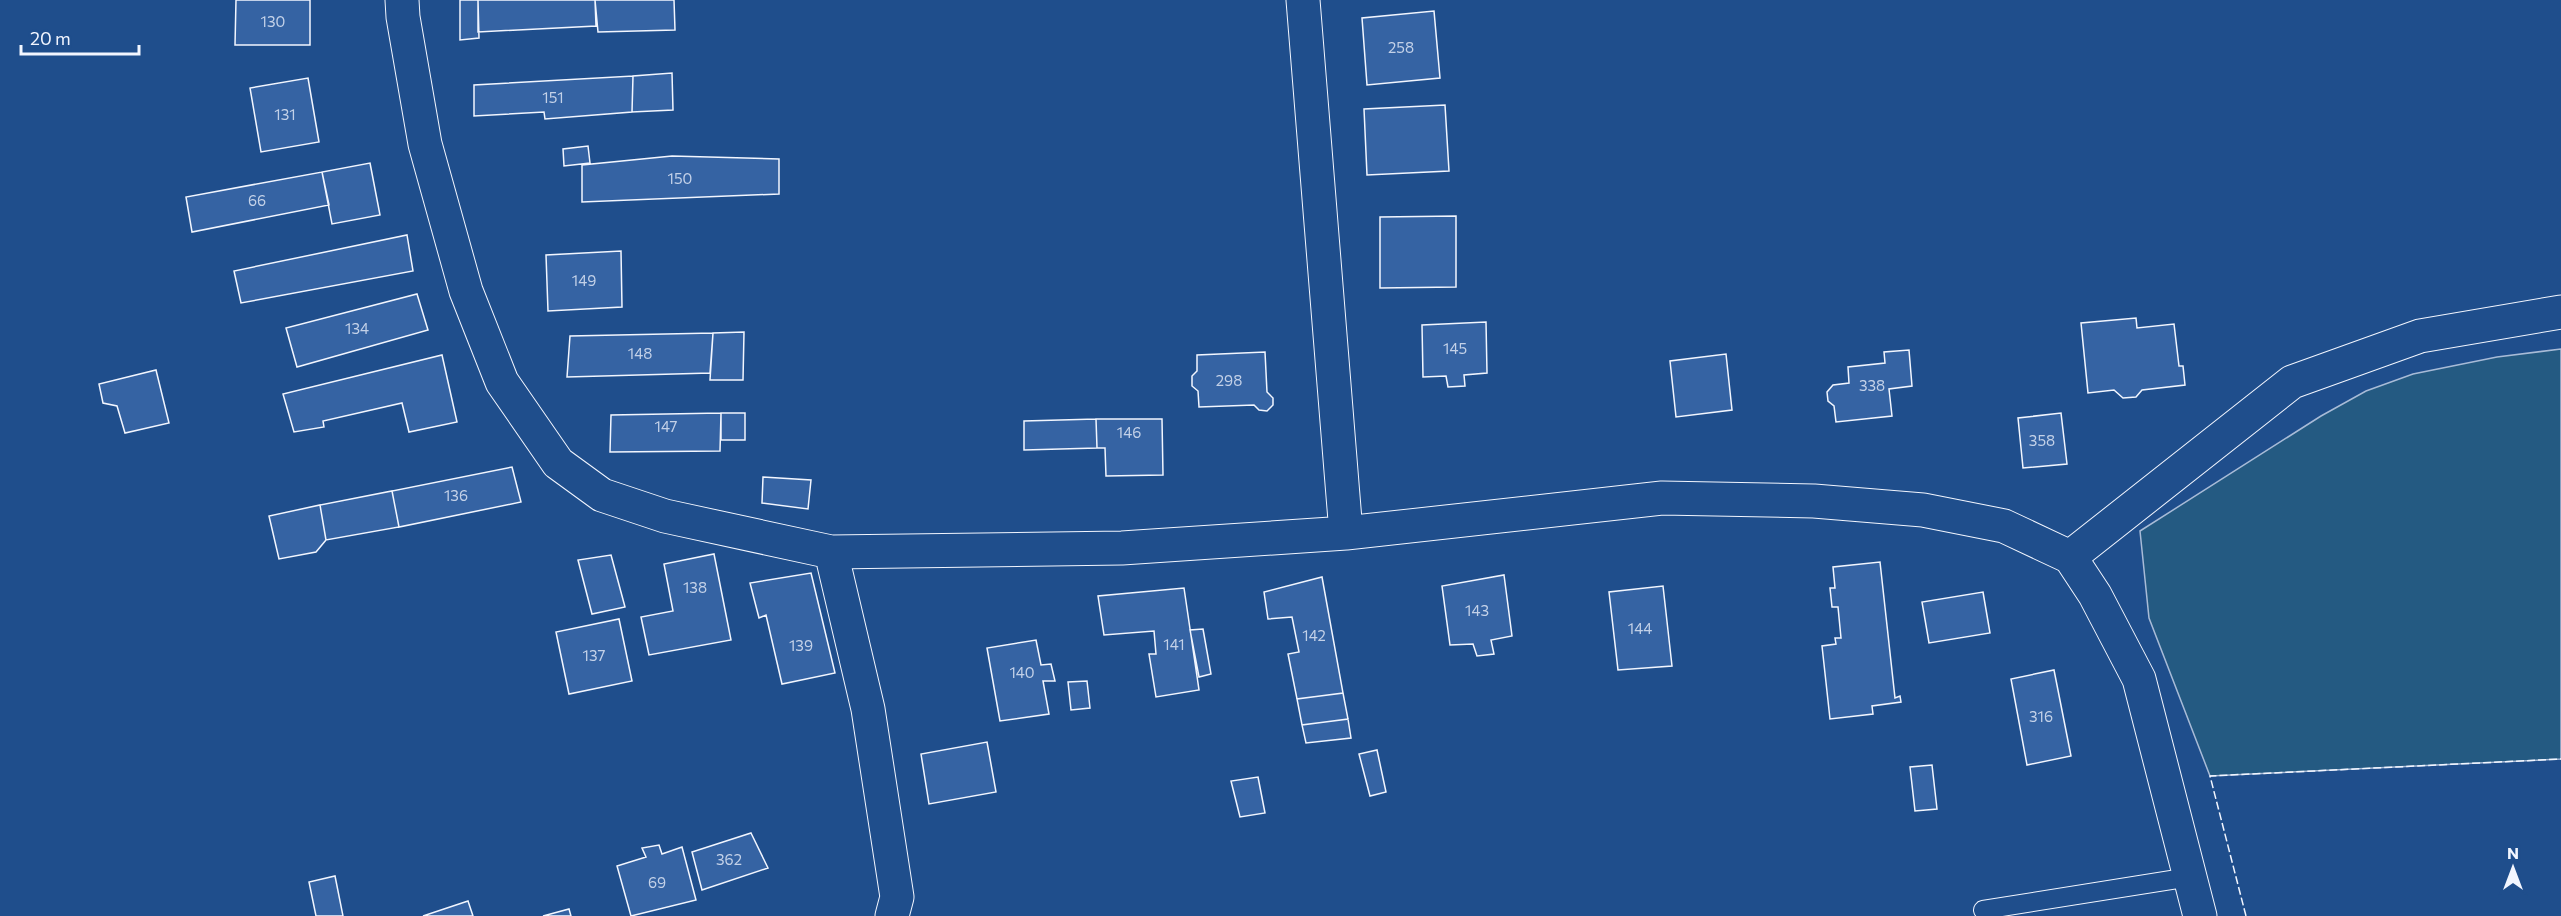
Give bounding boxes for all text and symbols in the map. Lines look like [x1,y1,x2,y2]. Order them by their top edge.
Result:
house number: 130 [261,12,285,30]
scale bar [21,18,140,56]
text: 20 m [30,27,71,49]
house number: 258 [1388,38,1414,56]
house number: 151 [542,88,564,106]
house number: 131 [274,105,296,123]
house number: 150 [668,169,692,187]
house number: 66 [248,191,266,209]
house number: 149 [572,271,596,289]
house number: 134 [345,319,369,337]
house number: 145 [1443,339,1467,357]
house number: 148 [628,344,652,362]
house number: 298 [1216,371,1242,389]
house number: 338 [1859,376,1885,394]
house number: 147 [654,417,678,435]
house number: 146 [1117,423,1141,441]
house number: 358 [2029,431,2055,449]
house number: 136 [444,486,468,504]
house number: 138 [683,578,707,596]
house number: 143 [1465,601,1489,619]
house number: 144 [1628,619,1652,637]
house number: 142 [1302,626,1326,644]
house number: 141 [1163,635,1185,653]
house number: 139 [789,636,813,654]
house number: 137 [583,646,605,664]
house number: 140 [1009,663,1035,681]
house number: 316 [2029,707,2053,725]
north arrow [2483,838,2543,898]
text: N [2507,843,2519,862]
house number: 362 [716,850,742,868]
house number: 69 [648,873,666,891]

